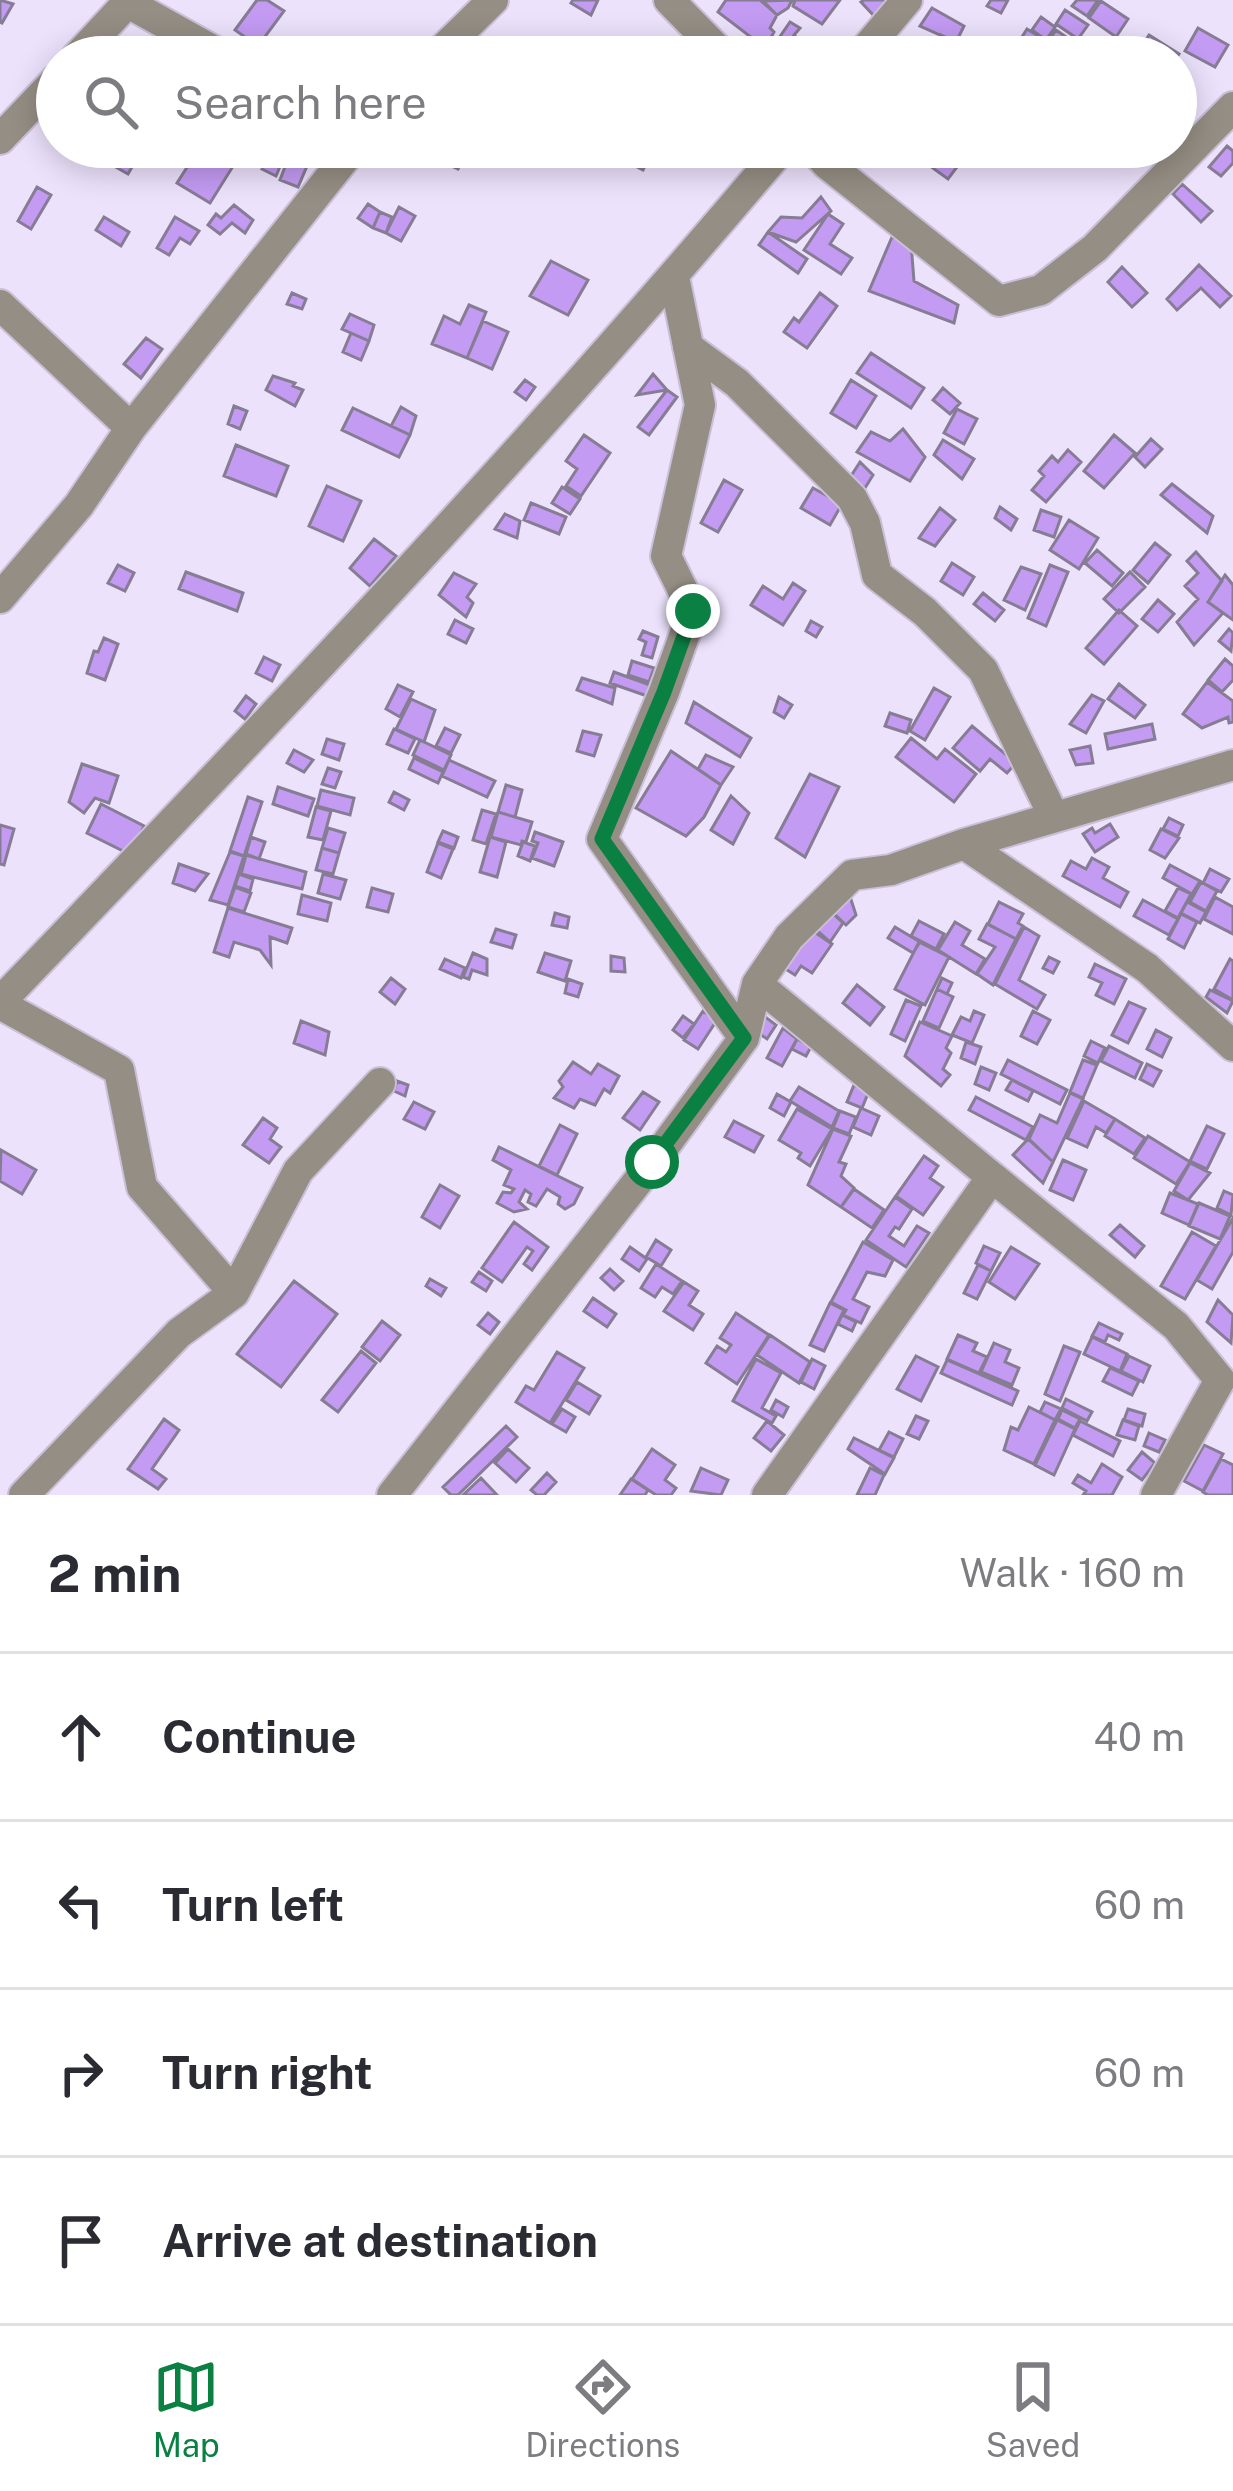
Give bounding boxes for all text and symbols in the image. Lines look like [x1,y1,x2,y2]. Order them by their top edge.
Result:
search box [36,36,1197,168]
icon: search [78,69,144,135]
text: Search here [174,76,427,129]
route end [666,584,720,638]
route start [625,1135,679,1189]
text: 2 min [48,1544,182,1603]
text: Walk · 160 m [960,1550,1185,1596]
icon: ahead [48,1704,114,1770]
text: Continue [162,1710,356,1763]
text: 40 m [1093,1714,1185,1760]
icon: left [48,1872,114,1938]
text: Turn left [162,1878,344,1931]
text: 60 m [1094,1882,1185,1928]
icon: right [48,2040,114,2106]
text: Turn right [162,2046,373,2099]
text: 60 m [1094,2050,1185,2096]
icon: arrive [48,2208,114,2274]
text: Arrive at destination [162,2214,598,2267]
tab: Map [153,2354,220,2464]
tab: Directions [525,2354,680,2464]
tab: Saved [986,2354,1080,2464]

